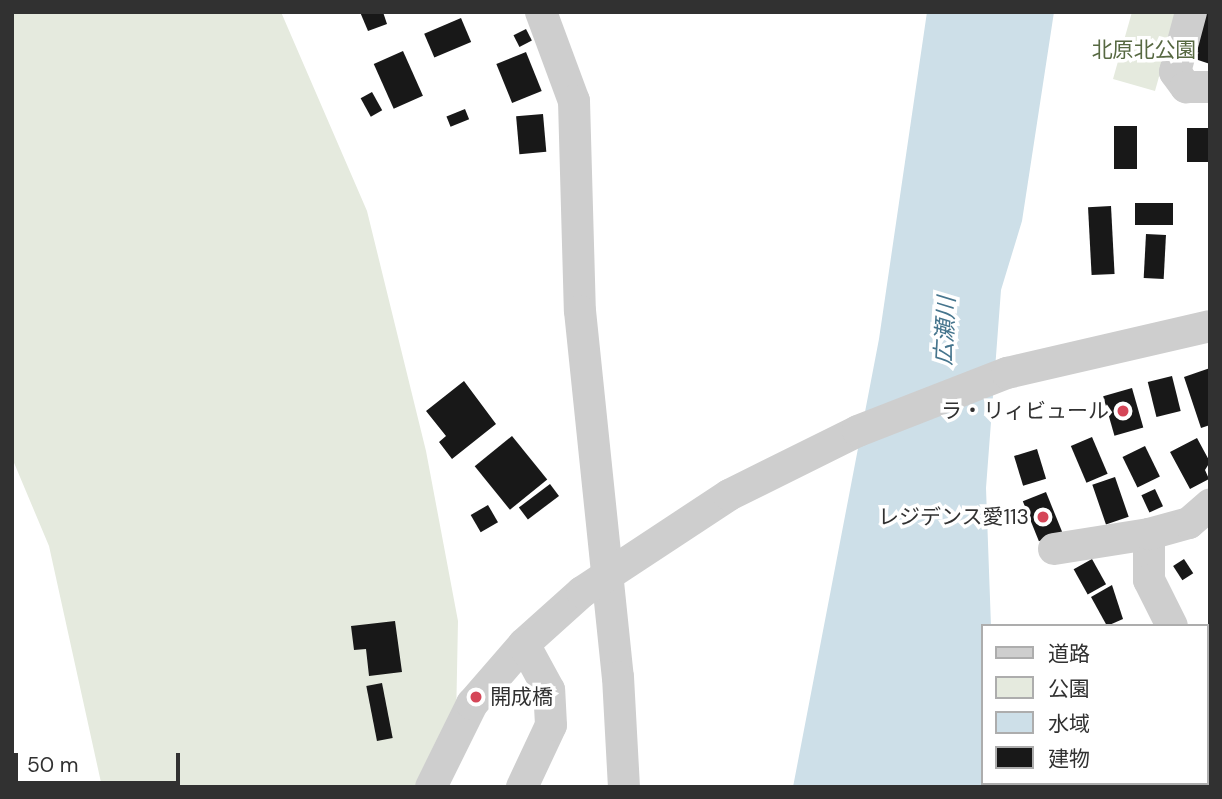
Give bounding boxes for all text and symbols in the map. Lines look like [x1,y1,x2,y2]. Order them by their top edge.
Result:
park label: 北原北公園 [1092,37,1196,63]
water label: 広瀬川 [929,296,961,366]
place label: ラ・リィビュール [941,398,1109,424]
marker: ラ・リィビュール [1115,403,1131,419]
place label: レジデンス愛113 [877,504,1029,530]
marker: レジデンス愛113 [1035,509,1051,525]
legend [981,624,1208,785]
text: 道路 [1048,640,1090,668]
text: 公園 [1048,675,1090,703]
place label: 開成橋 [490,684,553,710]
marker: 開成橋 [468,689,484,705]
text: 水域 [1048,710,1090,738]
scale bar [18,740,184,784]
text: 建物 [1048,745,1090,773]
text: 50 m [27,751,78,779]

